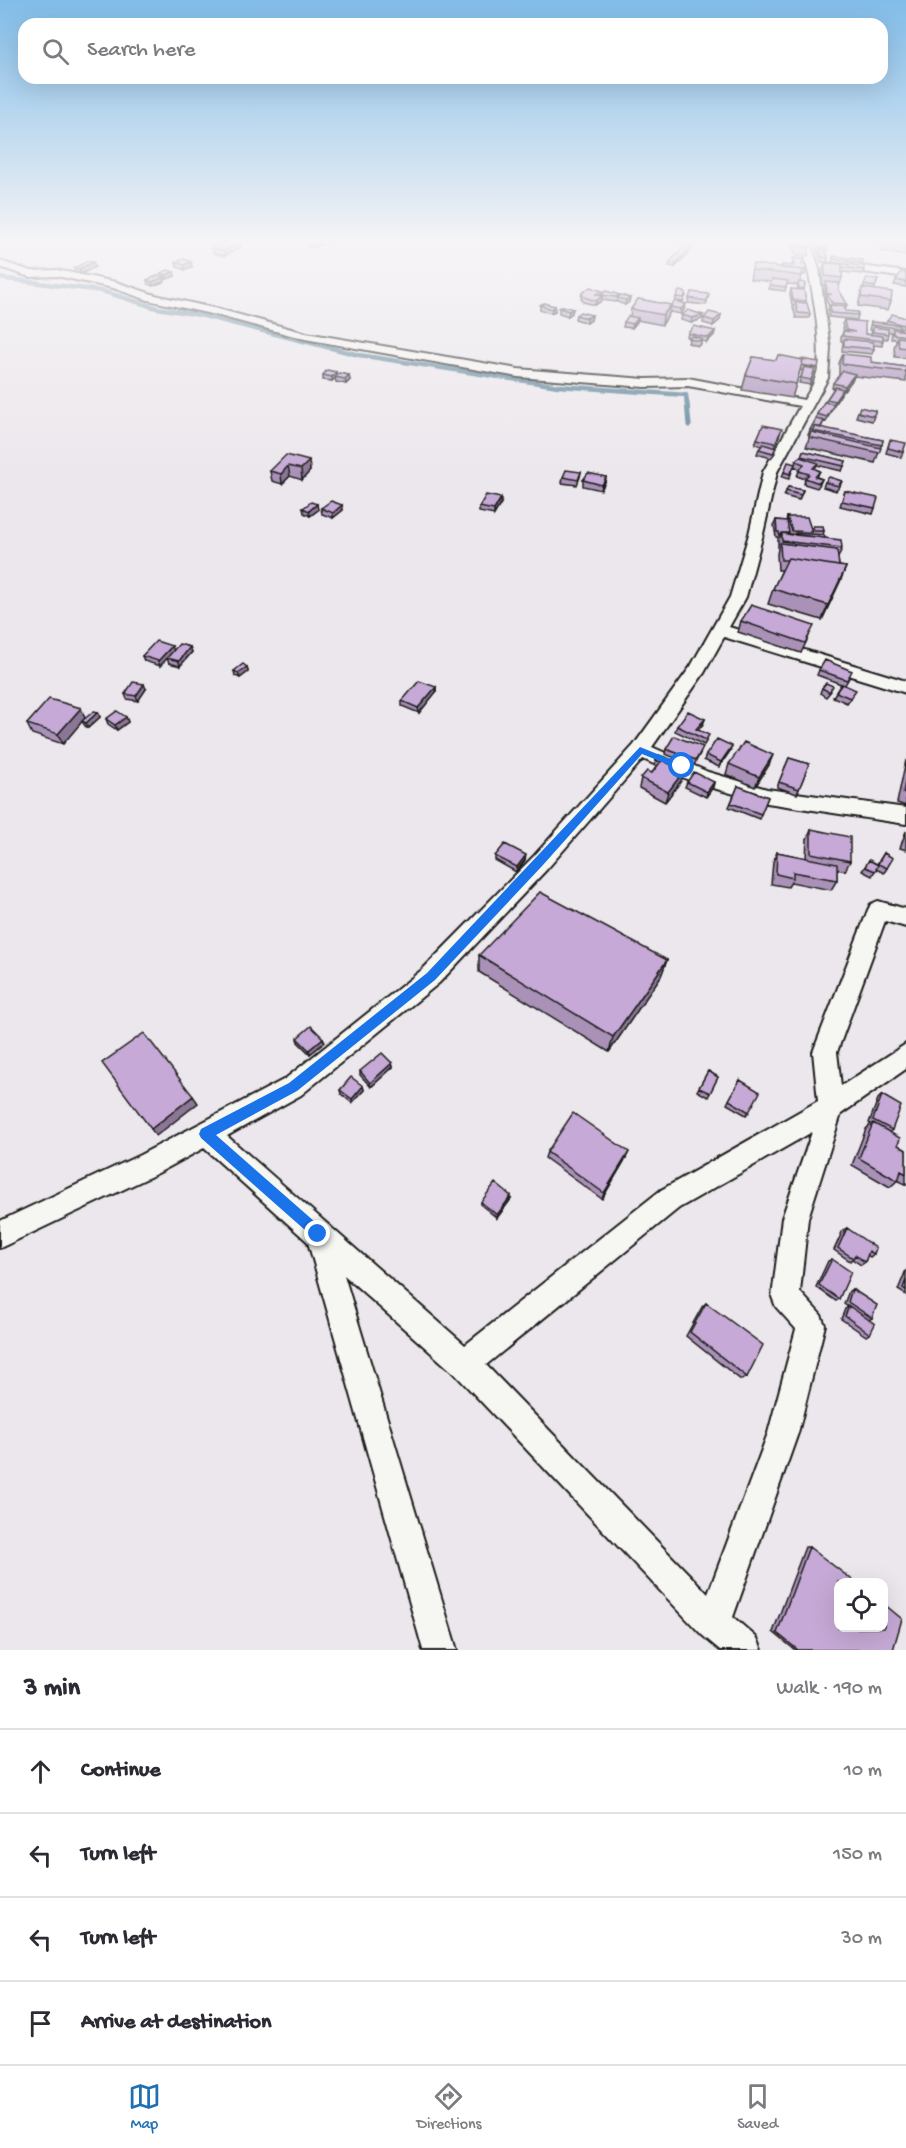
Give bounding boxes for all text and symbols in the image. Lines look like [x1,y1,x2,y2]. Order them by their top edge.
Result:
search box [18,18,888,84]
icon: search [39,35,72,68]
text: Search here [87,38,195,64]
route start [668,752,694,778]
route end [304,1220,330,1246]
map controls [834,1578,888,1632]
button: locate [834,1578,888,1632]
text: 3 min [24,1674,80,1705]
text: Walk · 190 m [776,1678,882,1701]
icon: ahead [24,1755,57,1788]
text: Continue [81,1758,161,1784]
text: 10 m [844,1760,882,1783]
icon: left [24,1839,57,1872]
text: Turn left [81,1842,155,1868]
text: 150 m [833,1844,882,1867]
icon: left [24,1923,57,1956]
text: Turn left [81,1926,155,1952]
text: 30 m [841,1928,882,1951]
icon: arrive [24,2007,57,2040]
text: Arrive at destination [81,2010,271,2036]
tab: Map [128,2080,161,2135]
tab: Directions [416,2080,482,2135]
tab: Saved [737,2080,778,2135]

